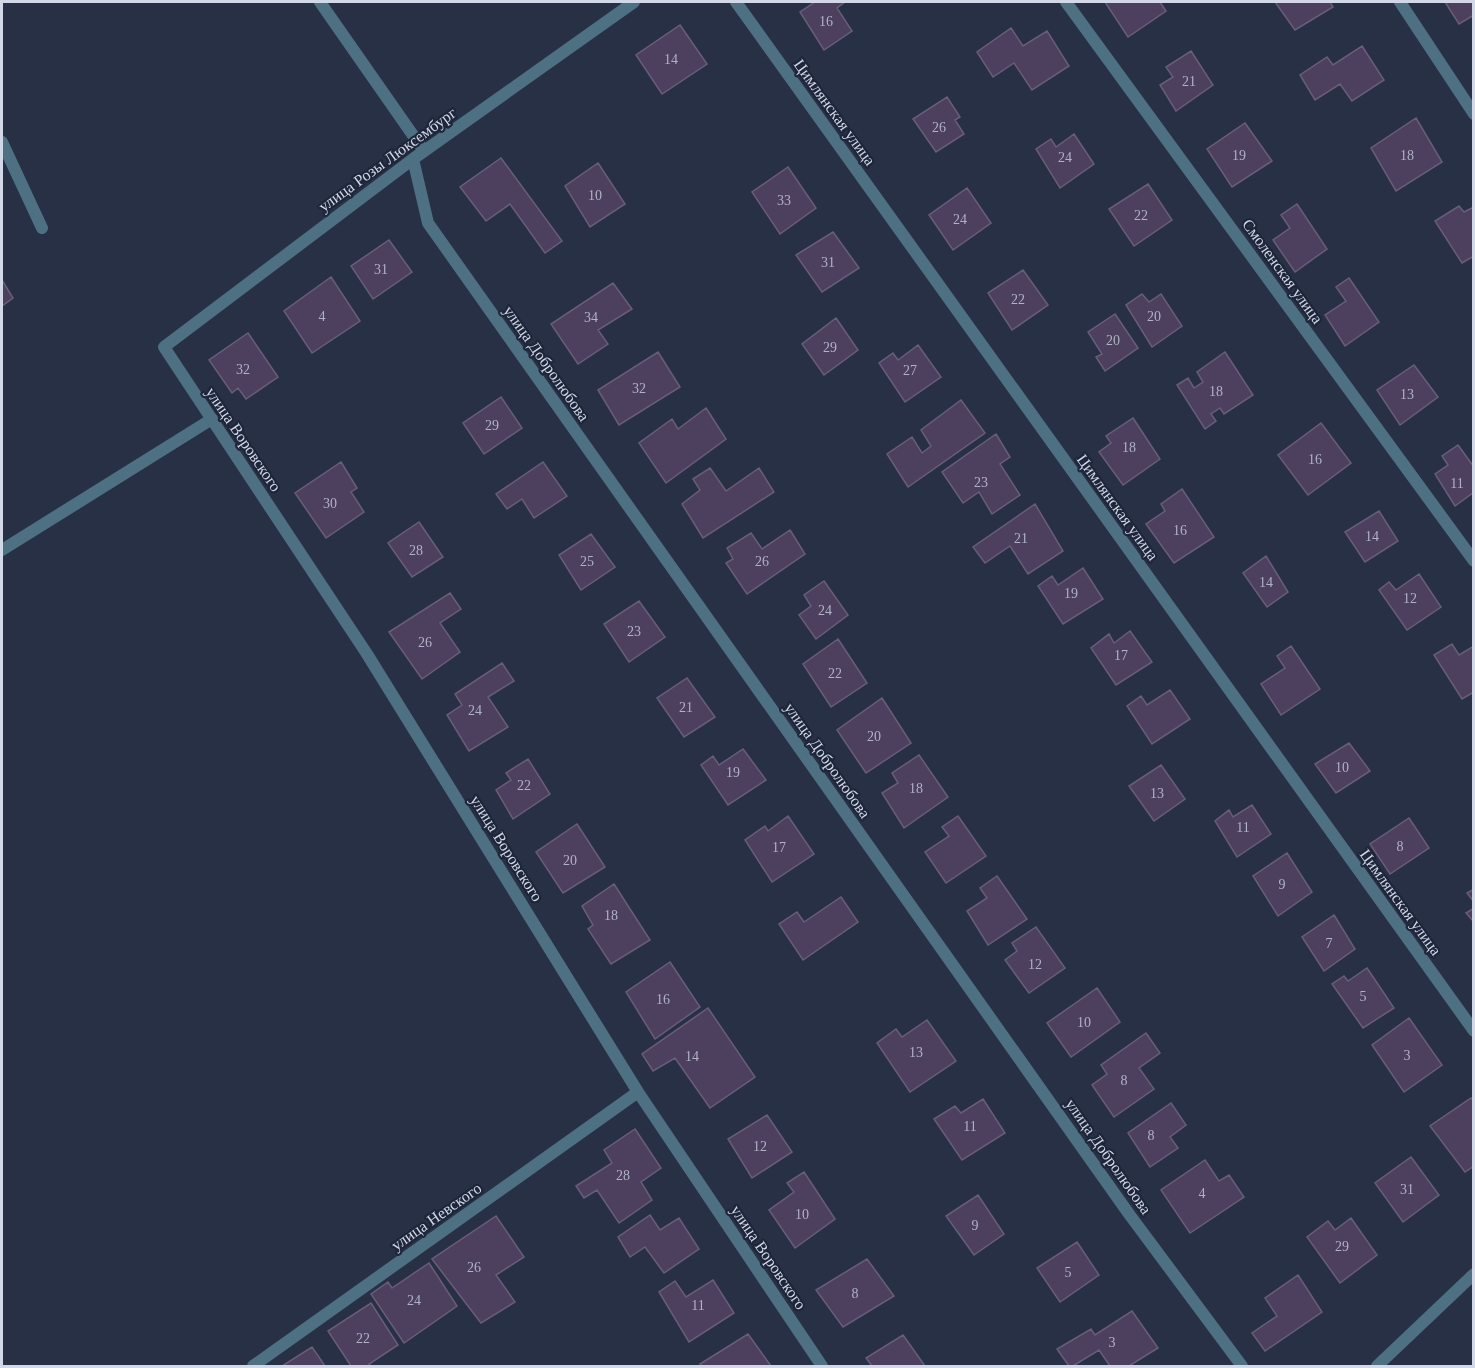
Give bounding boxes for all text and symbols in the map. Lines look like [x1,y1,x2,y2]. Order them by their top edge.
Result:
house number: 16 [819,14,833,29]
house number: 14 [664,52,678,67]
street label: Цимлянская улица [790,56,879,169]
house number: 21 [1182,74,1196,89]
street label: улица Розы Люксембург [315,104,460,216]
house number: 26 [932,120,946,135]
house number: 19 [1232,148,1246,163]
house number: 18 [1400,148,1414,163]
house number: 24 [1058,150,1072,165]
house number: 10 [588,188,602,203]
house number: 33 [777,193,791,208]
house number: 22 [1134,208,1148,223]
house number: 24 [953,212,967,227]
street label: Смоленская улица [1238,216,1326,327]
house number: 31 [821,255,835,270]
house number: 31 [374,262,388,277]
house number: 22 [1011,292,1025,307]
street label: улица Добролюбова [500,302,593,425]
house number: 4 [319,309,326,324]
house number: 20 [1147,309,1161,324]
house number: 34 [584,310,598,325]
house number: 20 [1106,333,1120,348]
house number: 29 [823,340,837,355]
house number: 32 [236,362,250,377]
house number: 27 [903,363,917,378]
house number: 32 [632,381,646,396]
street label: улица Воровского [202,384,285,495]
house number: 18 [1209,384,1223,399]
house number: 13 [1400,387,1414,402]
house number: 29 [485,418,499,433]
house number: 18 [1122,440,1136,455]
street label: Цимлянская улица [1073,451,1162,564]
house number: 16 [1308,452,1322,467]
house number: 23 [974,475,988,490]
house number: 11 [1450,476,1464,491]
house number: 30 [323,496,337,511]
house number: 16 [1173,523,1187,538]
house number: 14 [1365,529,1379,544]
house number: 21 [1014,531,1028,546]
house number: 28 [409,543,423,558]
house number: 25 [580,554,594,569]
house number: 26 [755,554,769,569]
house number: 14 [1259,575,1273,590]
house number: 19 [1064,586,1078,601]
house number: 12 [1403,591,1417,606]
house number: 24 [818,603,832,618]
house number: 23 [627,624,641,639]
house number: 26 [418,635,432,650]
house number: 17 [1114,648,1128,663]
house number: 22 [828,666,842,681]
street label: улица Добролюбова [781,699,874,822]
house number: 21 [679,700,693,715]
house number: 24 [468,703,482,718]
house number: 20 [867,729,881,744]
house number: 10 [1335,760,1349,775]
house number: 19 [726,765,740,780]
house number: 22 [517,778,531,793]
house number: 18 [909,781,923,796]
house number: 13 [1150,786,1164,801]
street label: улица Воровского [466,792,546,905]
house number: 11 [1236,820,1250,835]
house number: 8 [1397,839,1404,854]
house number: 17 [772,840,786,855]
street label: Цимлянская улица [1356,846,1445,959]
house number: 20 [563,853,577,868]
house number: 9 [1279,877,1286,892]
house number: 18 [604,908,618,923]
house number: 7 [1326,936,1333,951]
house number: 12 [1028,957,1042,972]
house number: 5 [1360,989,1367,1004]
house number: 16 [656,992,670,1007]
house number: 10 [1077,1015,1091,1030]
house number: 13 [909,1045,923,1060]
house number: 3 [1404,1048,1411,1063]
house number: 14 [685,1049,699,1064]
house number: 8 [1121,1073,1128,1088]
street label: улица Добролюбова [1062,1095,1155,1218]
house number: 11 [963,1119,977,1134]
house number: 8 [1148,1128,1155,1143]
house number: 12 [753,1139,767,1154]
house number: 28 [616,1168,630,1183]
street label: улица Невского [388,1179,485,1255]
house number: 31 [1400,1182,1414,1197]
house number: 4 [1199,1186,1206,1201]
street label: улица Воровского [727,1202,810,1313]
house number: 10 [795,1207,809,1222]
house number: 9 [972,1218,979,1233]
house number: 29 [1335,1239,1349,1254]
house number: 26 [467,1260,481,1275]
house number: 5 [1065,1265,1072,1280]
house number: 8 [852,1286,859,1301]
house number: 24 [407,1293,421,1308]
house number: 11 [691,1298,705,1313]
house number: 22 [356,1331,370,1346]
house number: 3 [1109,1335,1116,1350]

